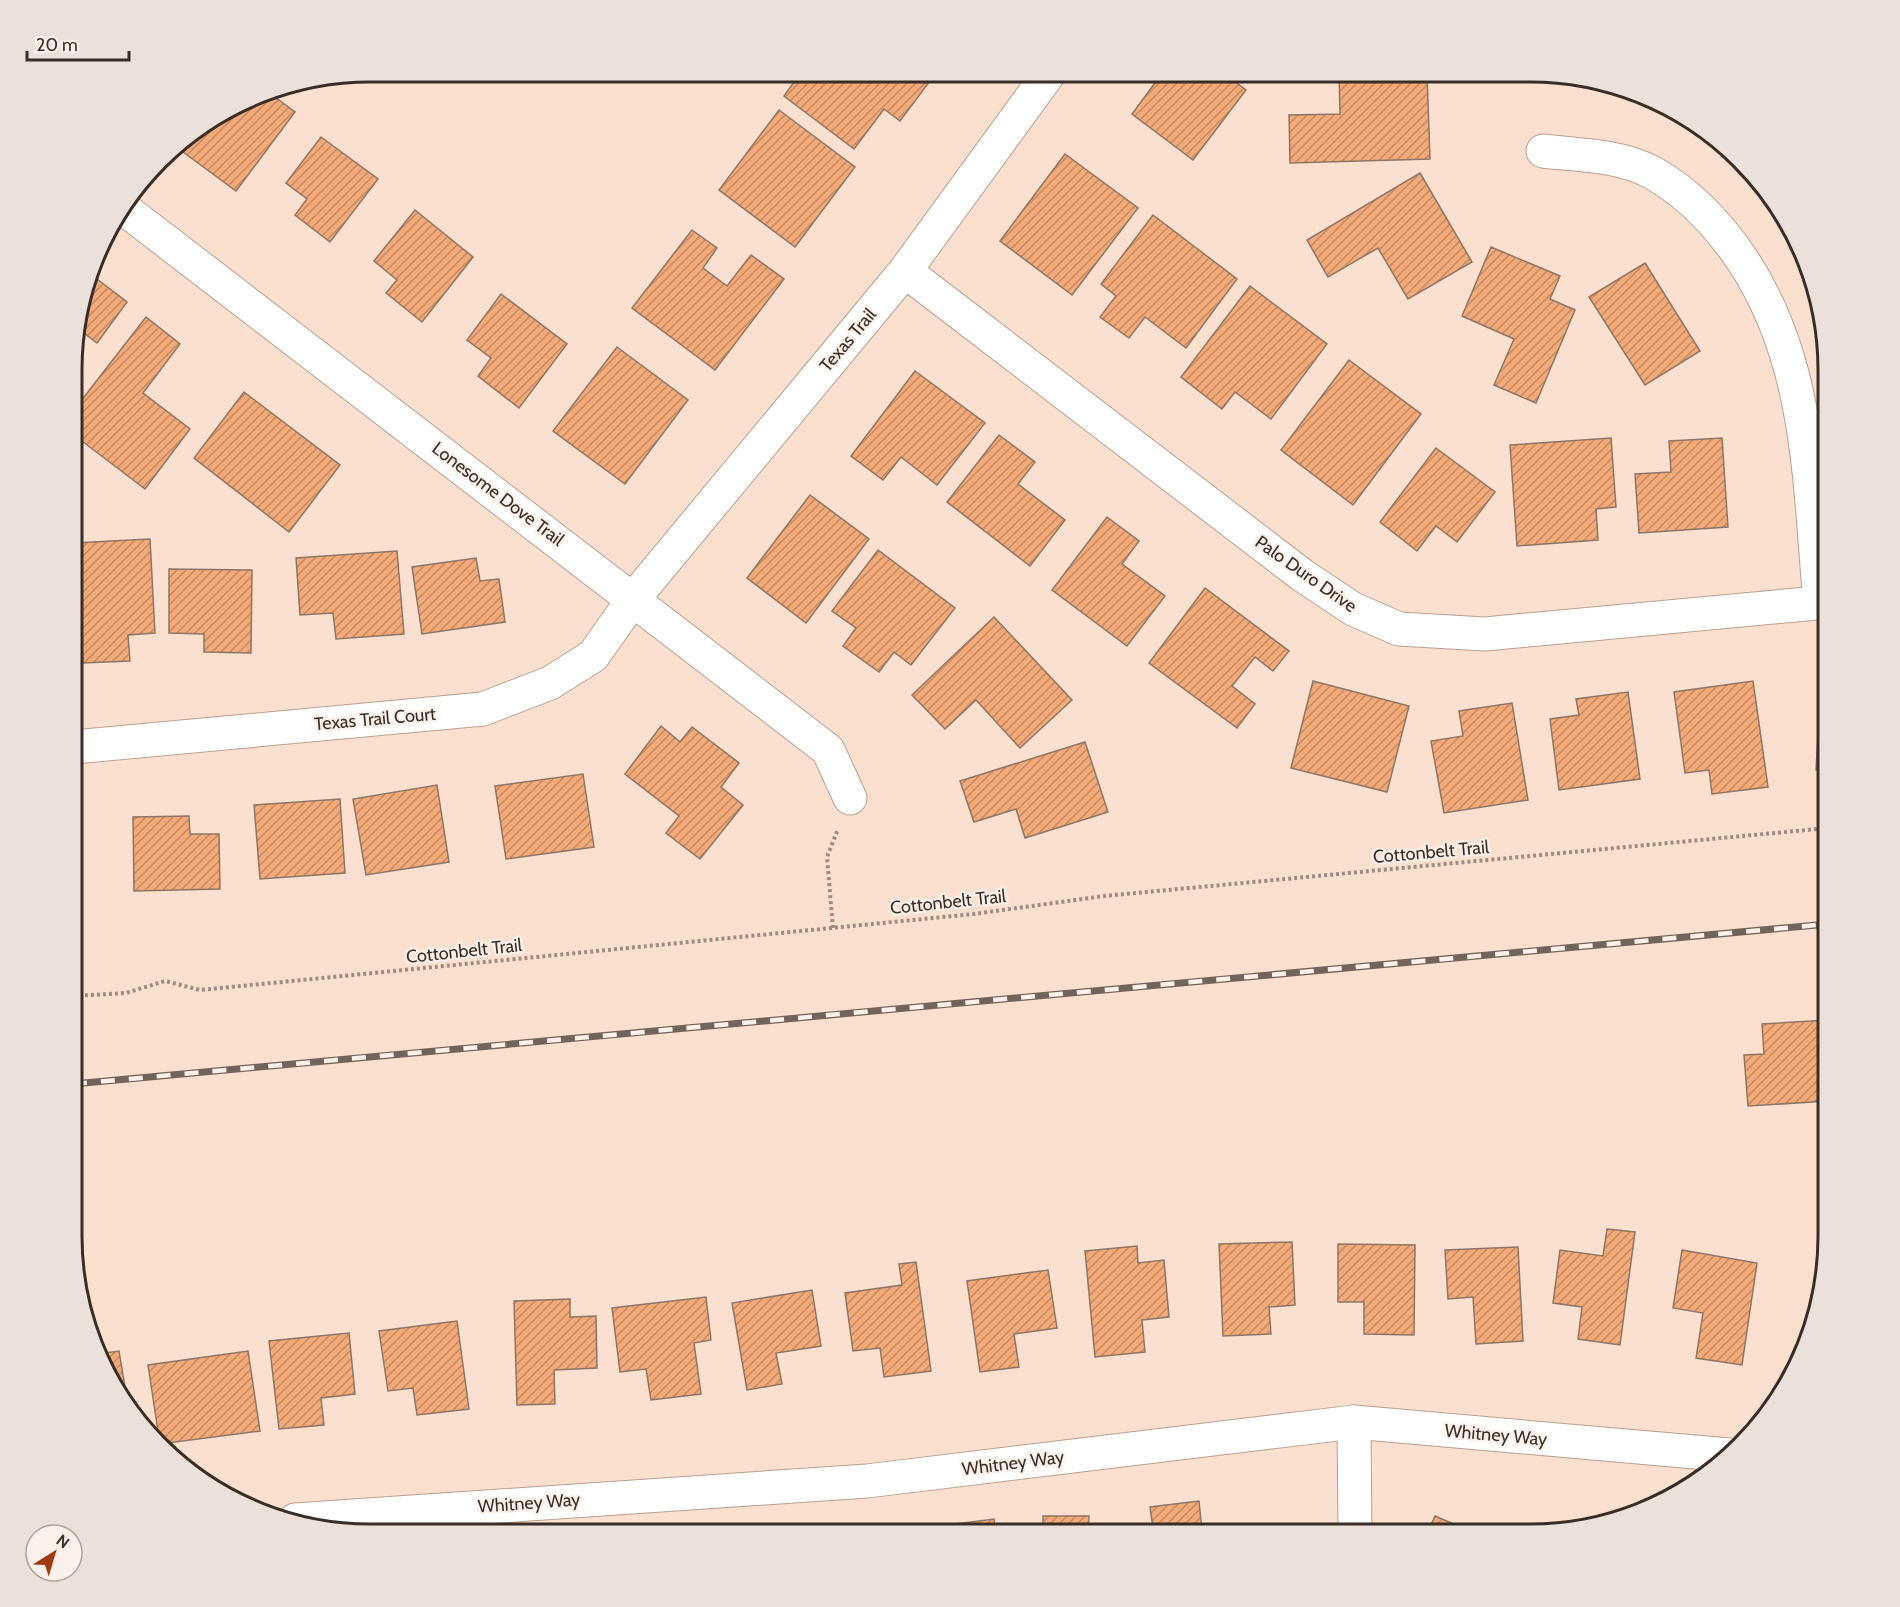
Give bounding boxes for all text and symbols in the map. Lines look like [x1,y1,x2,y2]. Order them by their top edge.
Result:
scale bar [27,24,129,62]
text: 20 m [36,34,78,56]
street label: Texas Trail [815,303,881,376]
street label: Lonesome Dove Trail [428,437,569,551]
street label: Palo Duro Drive [1251,531,1361,617]
street label: Texas Trail Court [313,703,437,735]
street label: Cottonbelt Trail [1372,836,1491,868]
street label: Cottonbelt Trail [889,885,1008,919]
street label: Cottonbelt Trail [405,934,524,968]
street label: Whitney Way [1444,1420,1548,1450]
street label: Whitney Way [961,1446,1065,1480]
street label: Whitney Way [477,1488,581,1518]
north arrow [24,1523,84,1583]
text: N [52,1530,73,1552]

